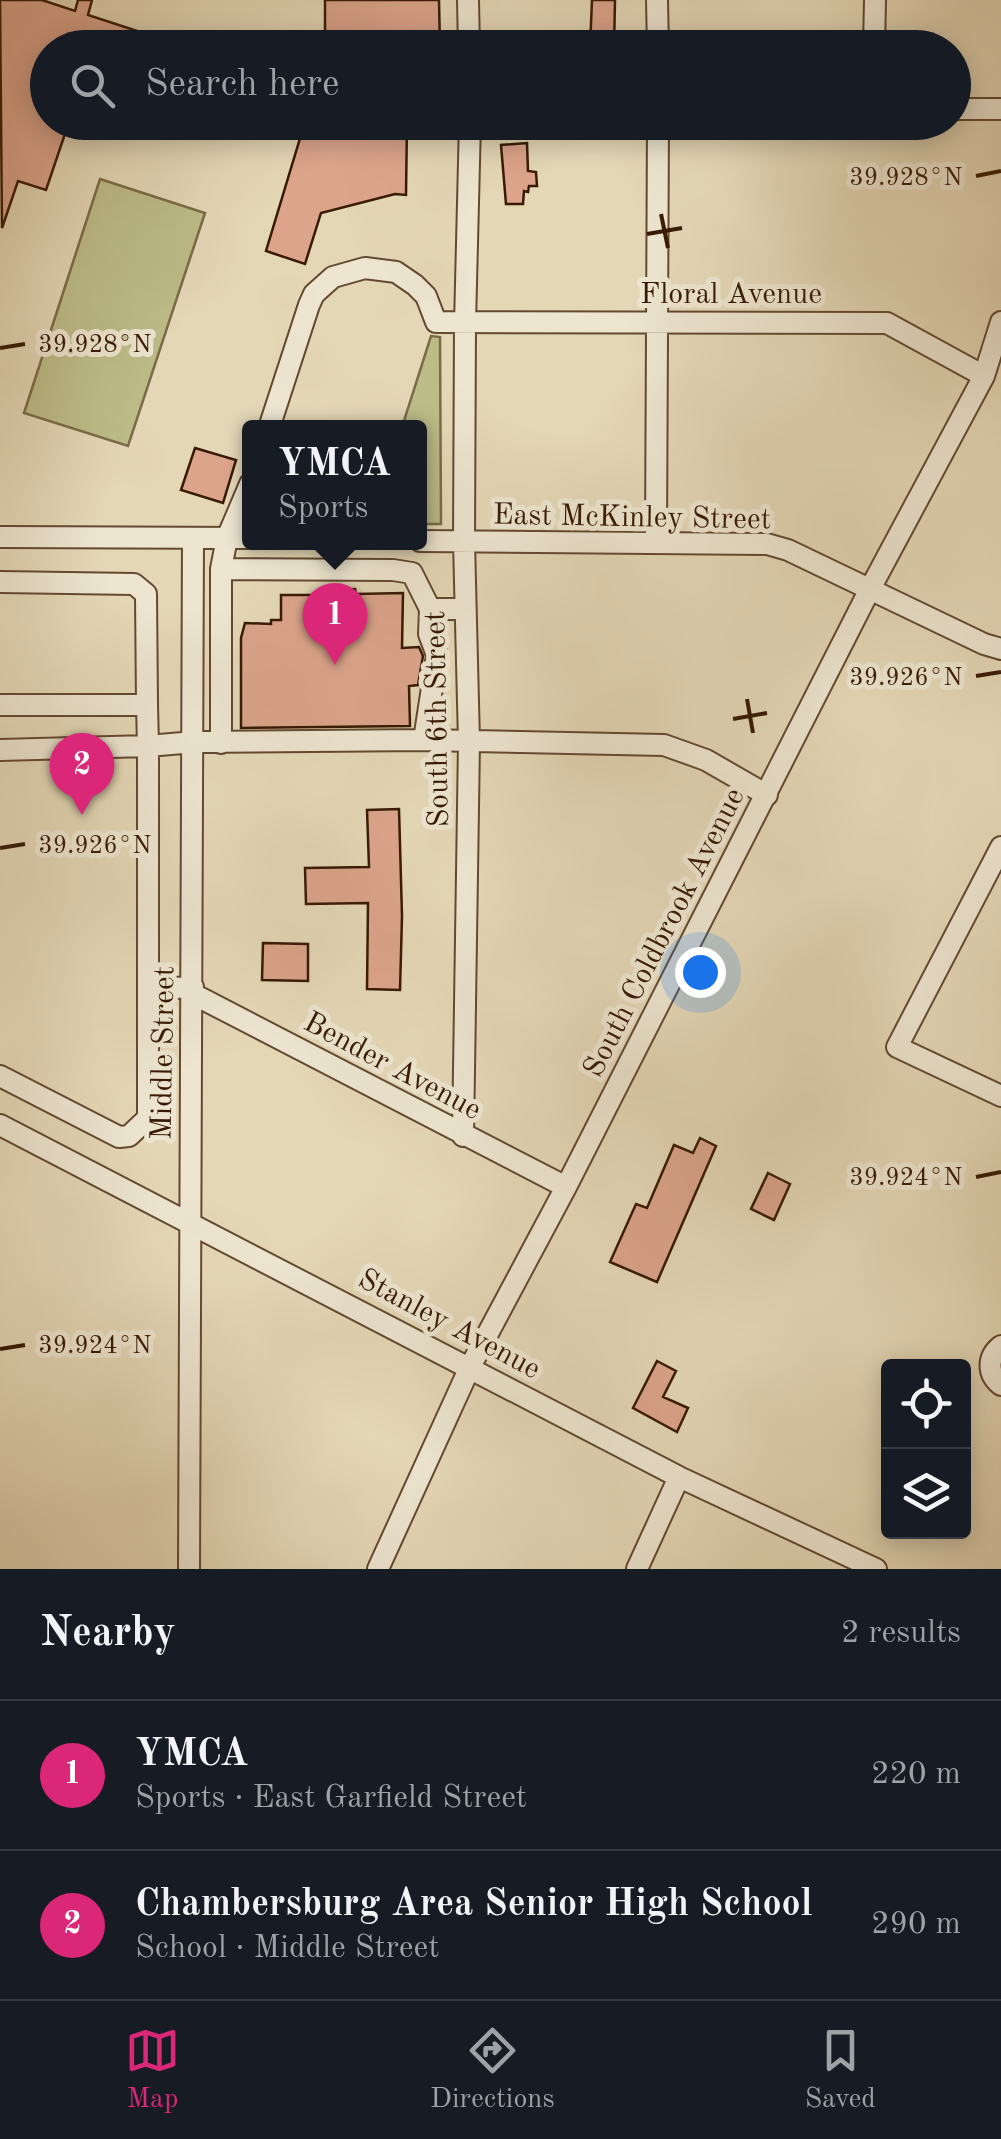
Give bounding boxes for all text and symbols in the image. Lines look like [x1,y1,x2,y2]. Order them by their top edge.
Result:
search box [30,30,971,140]
icon: search [65,58,120,113]
text: Search here [145,66,340,104]
text: 39.928°N [849,166,963,191]
street label: Floral Avenue [640,280,822,310]
text: 39.928°N [38,333,152,358]
popup [242,420,427,550]
text: YMCA [278,446,391,484]
text: Sports [278,493,368,525]
street label: East McKinley Street [493,501,771,535]
pin: 1 [302,582,368,665]
street label: South 6th Street [421,610,455,828]
text: 39.926°N [849,666,963,691]
pin: 2 [49,732,114,815]
street label: South Coldbrook Avenue [579,783,751,1082]
text: 39.926°N [38,834,152,859]
your location [675,947,726,998]
street label: Middle Street [147,966,181,1140]
street label: Bender Avenue [298,1007,486,1126]
text: 39.924°N [849,1166,963,1191]
street label: Stanley Avenue [353,1264,545,1385]
text: 39.924°N [38,1334,152,1359]
map controls [881,1359,971,1539]
button: locate [881,1359,971,1449]
button: layers [881,1449,971,1539]
text: Nearby [40,1613,176,1655]
text: 2 results [841,1618,961,1650]
text: YMCA [135,1736,248,1774]
text: 1 [63,1759,82,1791]
text: 220 m [871,1759,961,1791]
text: Sports · East Garfield Street [135,1783,527,1815]
text: Chambersburg Area Senior High School [135,1886,812,1924]
text: 2 [63,1909,82,1941]
text: 290 m [871,1909,961,1941]
text: School · Middle Street [135,1933,439,1965]
tab: Map [125,2023,180,2118]
tab: Directions [430,2023,555,2118]
tab: Saved [805,2023,876,2118]

